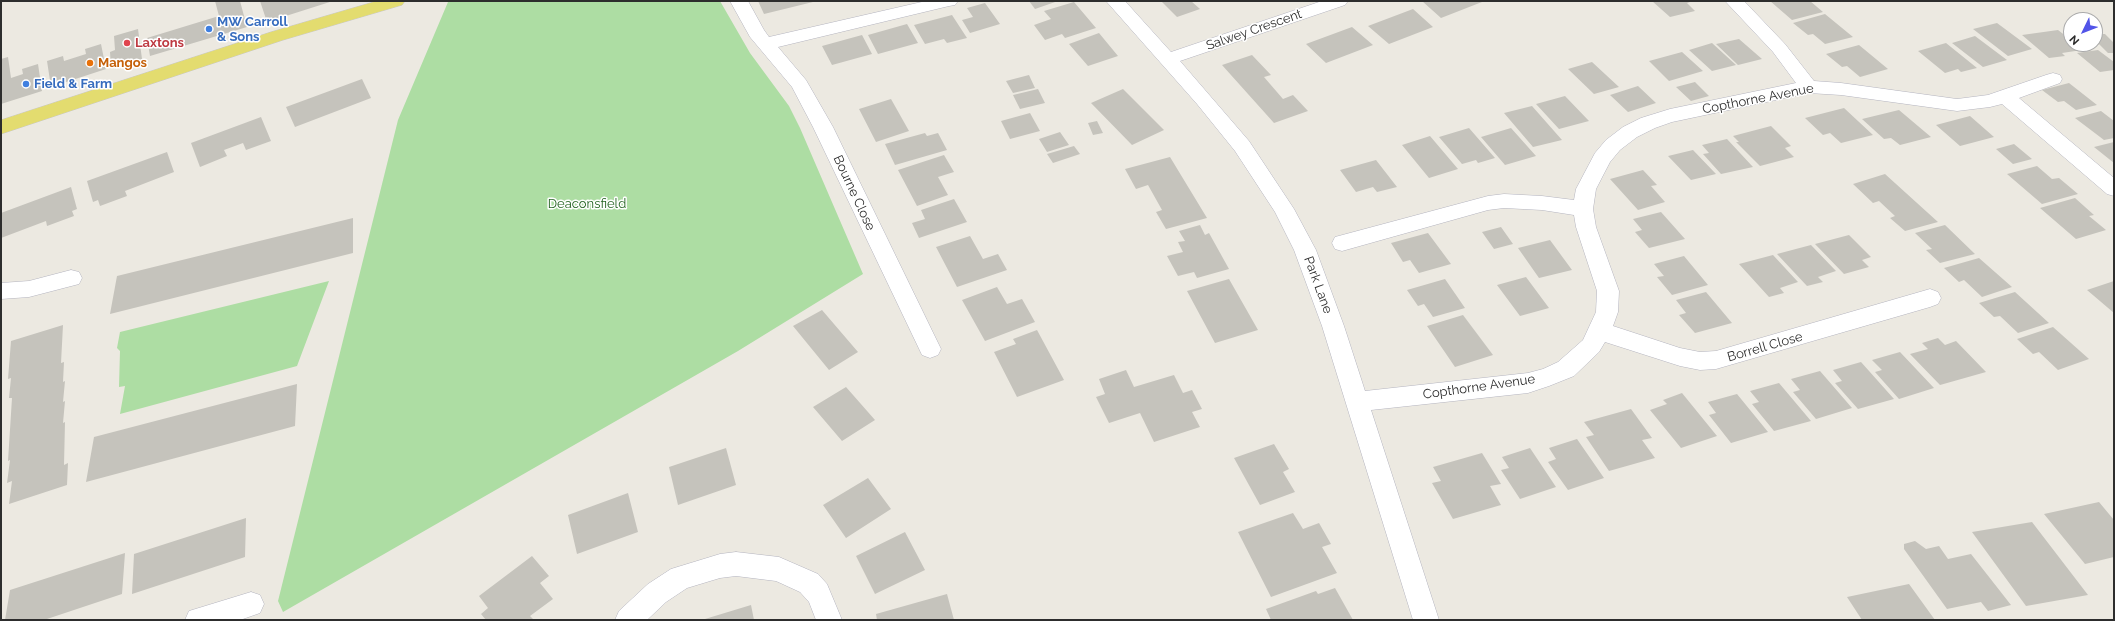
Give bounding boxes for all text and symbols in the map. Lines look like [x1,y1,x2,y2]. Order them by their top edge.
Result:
street label: Salwey Crescent [1204,6,1304,54]
north arrow [2063,12,2103,52]
place label: MW Carroll & Sons [217,14,288,45]
marker: MW Carroll & Sons [204,24,214,34]
text: N [2067,32,2082,47]
place label: Laxtons [135,35,184,51]
marker: Laxtons [122,38,132,48]
place label: Mangos [98,55,147,71]
marker: Mangos [85,58,95,68]
place label: Field & Farm [34,76,112,92]
marker: Field & Farm [21,79,31,89]
street label: Copthorne Avenue [1701,81,1815,117]
street label: Bourne Close [830,153,878,233]
park label: Deaconsfield [548,196,626,212]
street label: Park Lane [1300,254,1336,316]
street label: Borrell Close [1726,329,1804,365]
street label: Copthorne Avenue [1422,371,1536,403]

